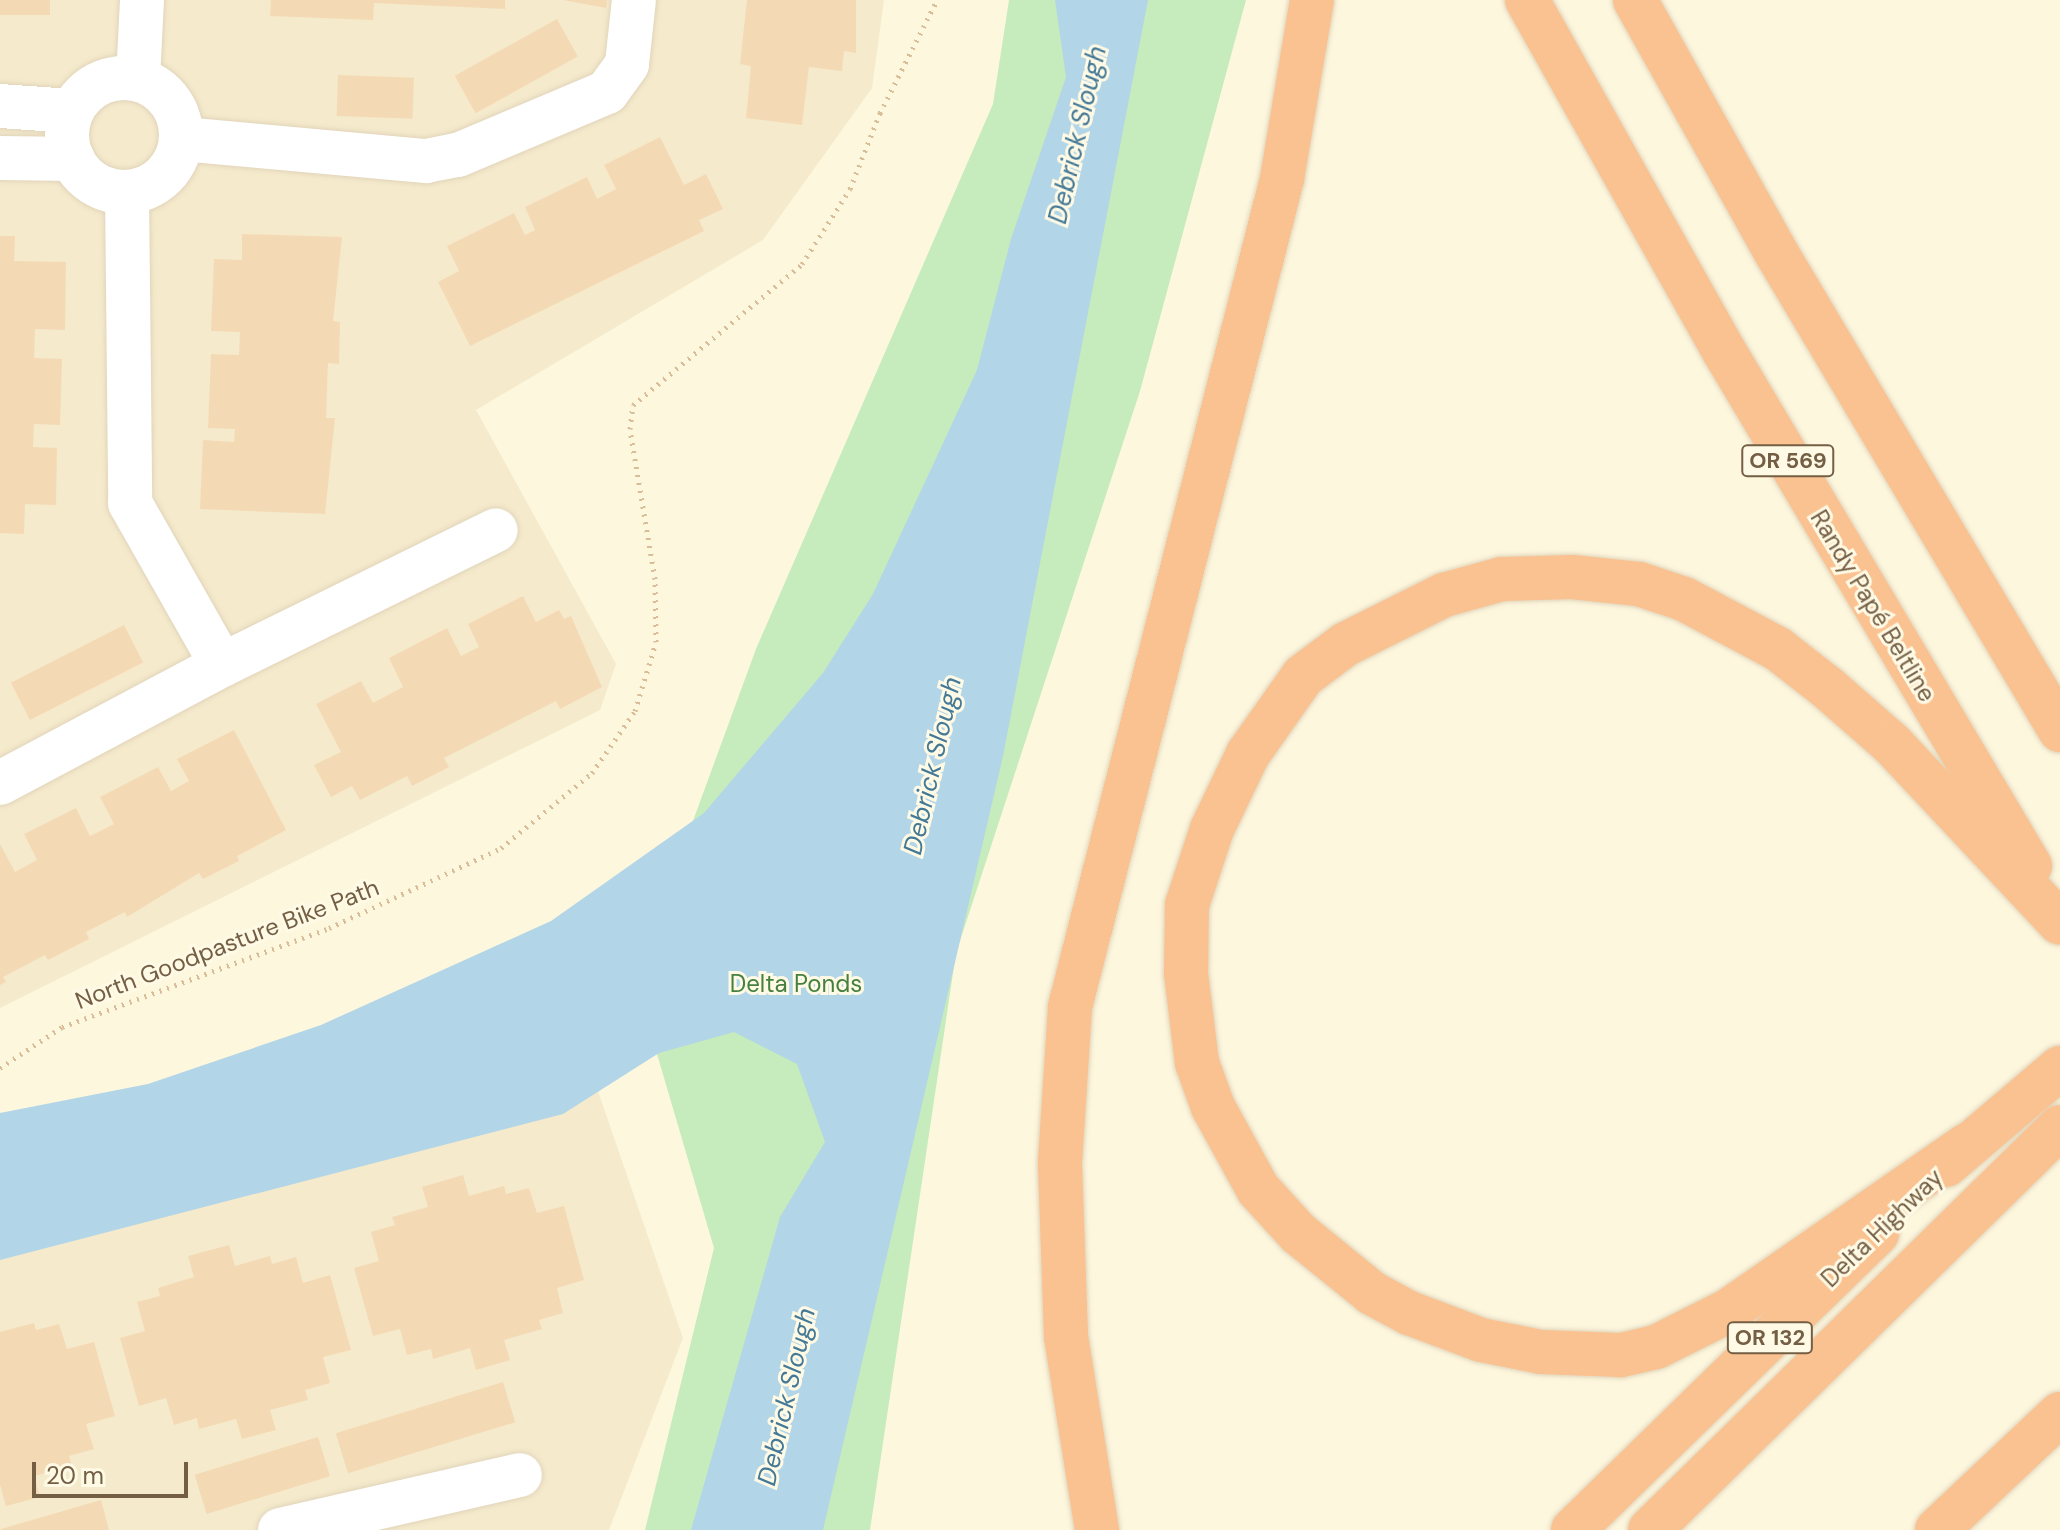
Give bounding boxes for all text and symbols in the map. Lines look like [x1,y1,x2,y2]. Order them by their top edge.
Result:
water label: Debrick Slough [1042,43,1114,227]
road number: OR 569 [1740,443,1836,479]
street label: Randy Papé Beltline [1804,505,1942,707]
water label: Debrick Slough [897,674,969,858]
street label: North Goodpasture Bike Path [71,873,383,1015]
park label: Delta Ponds [730,970,862,998]
street label: Delta Highway [1815,1163,1949,1293]
water label: Debrick Slough [751,1305,823,1489]
road number: OR 132 [1726,1320,1814,1356]
scale bar [36,1446,192,1496]
text: 20 m [46,1460,104,1491]

